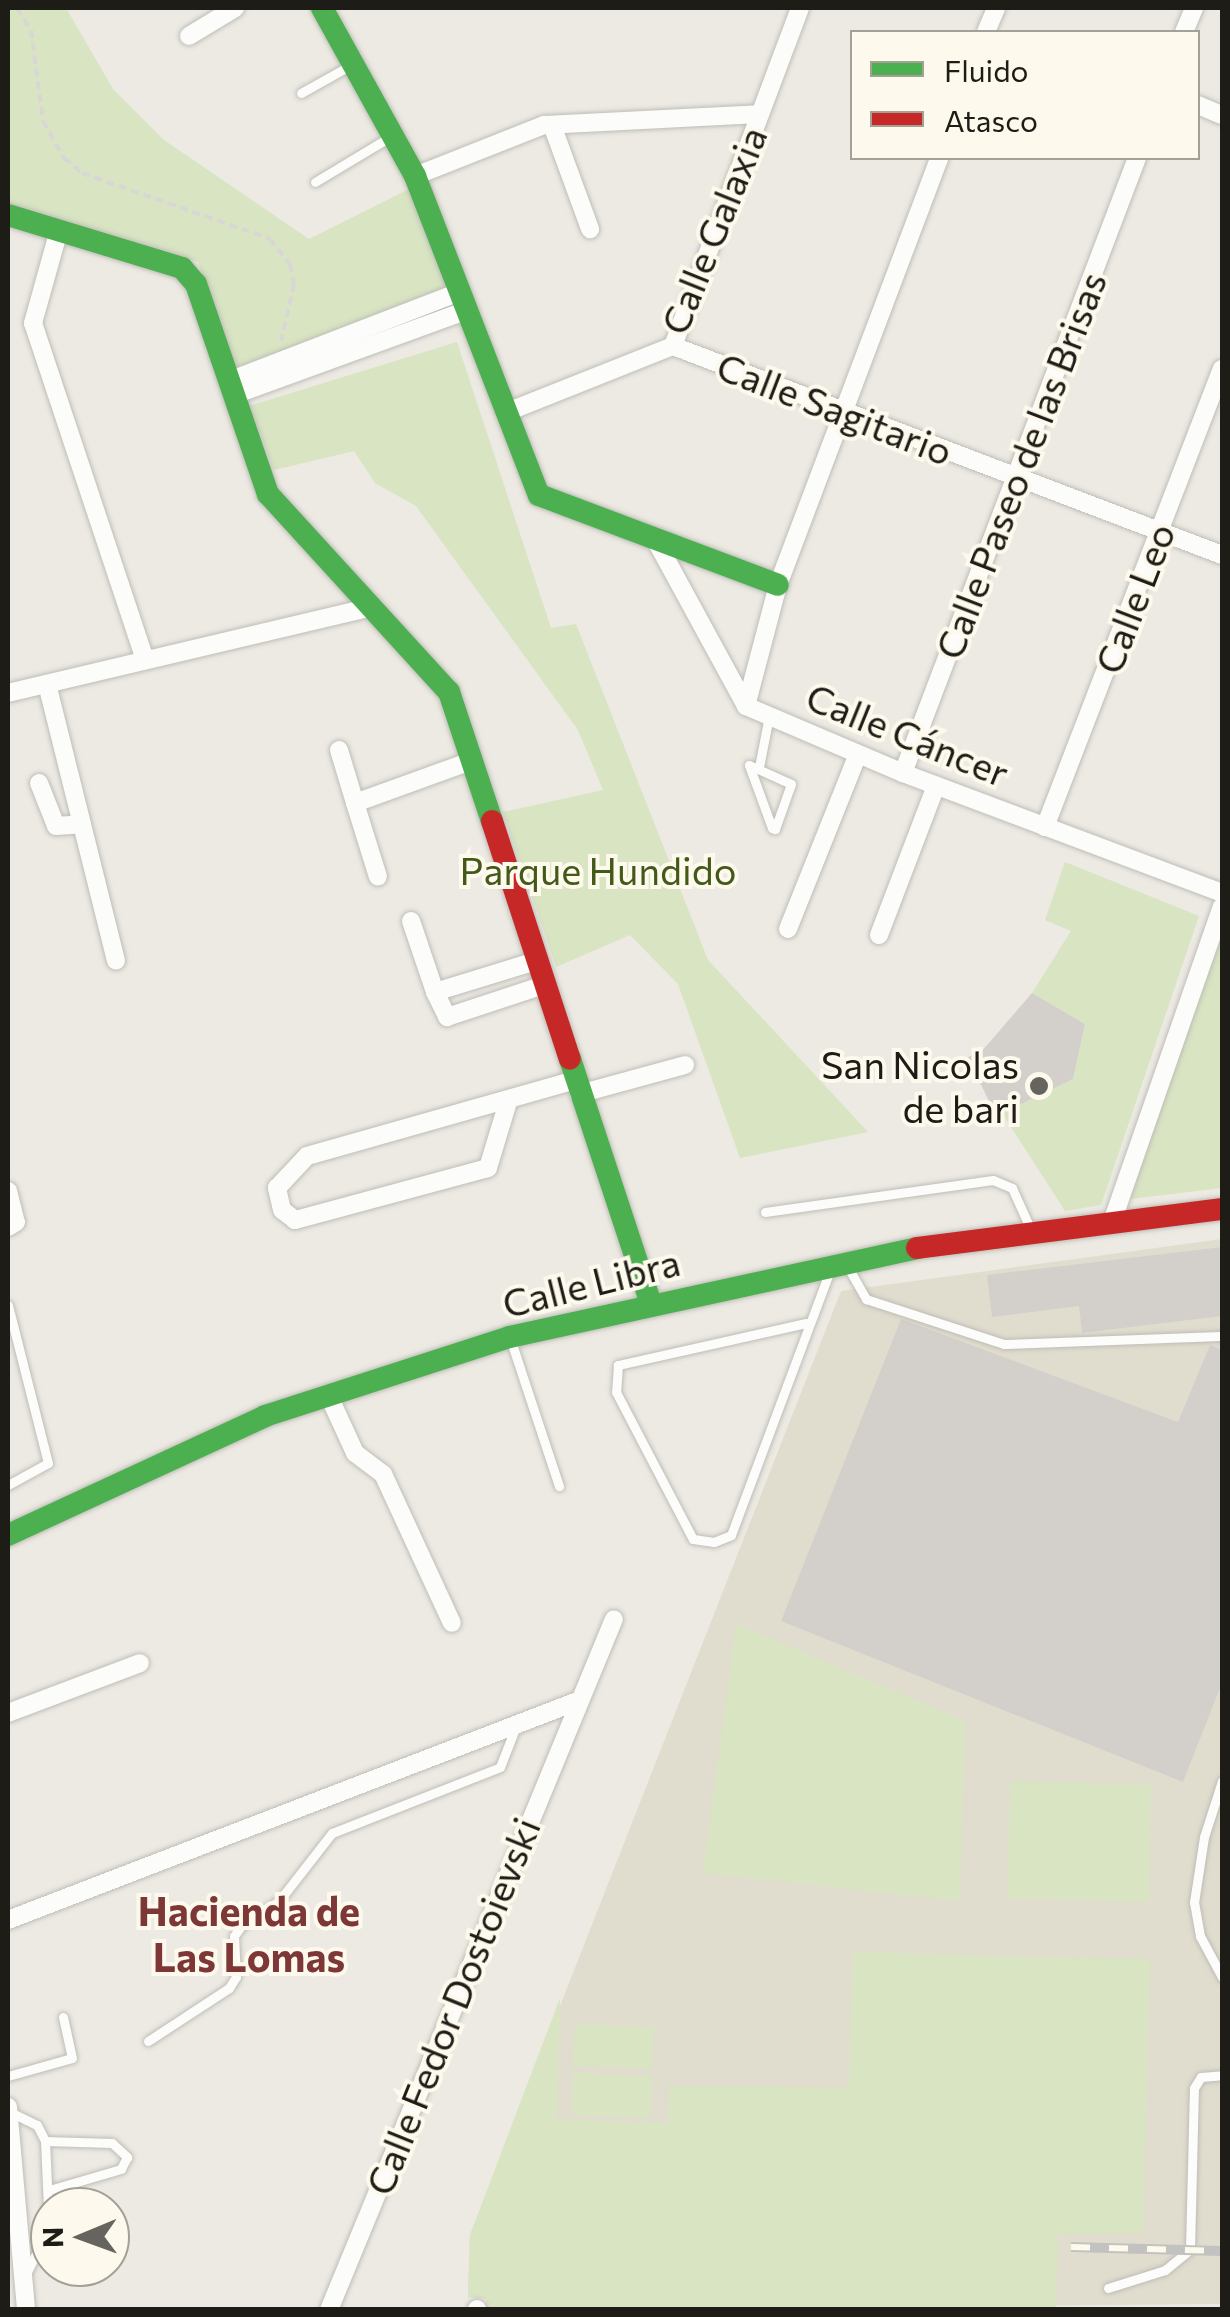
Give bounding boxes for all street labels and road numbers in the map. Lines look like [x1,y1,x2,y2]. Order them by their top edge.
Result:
street label: Calle Galaxia [651,120,775,340]
street label: Calle Paseo de las Brisas [925,265,1115,665]
street label: Calle Sagitario [711,342,959,474]
street label: Calle Leo [1085,517,1183,679]
street label: Calle Cáncer [800,673,1016,795]
street label: Calle Libra [498,1238,684,1326]
street label: Calle Fedor Dostoievski [355,1811,549,2201]

